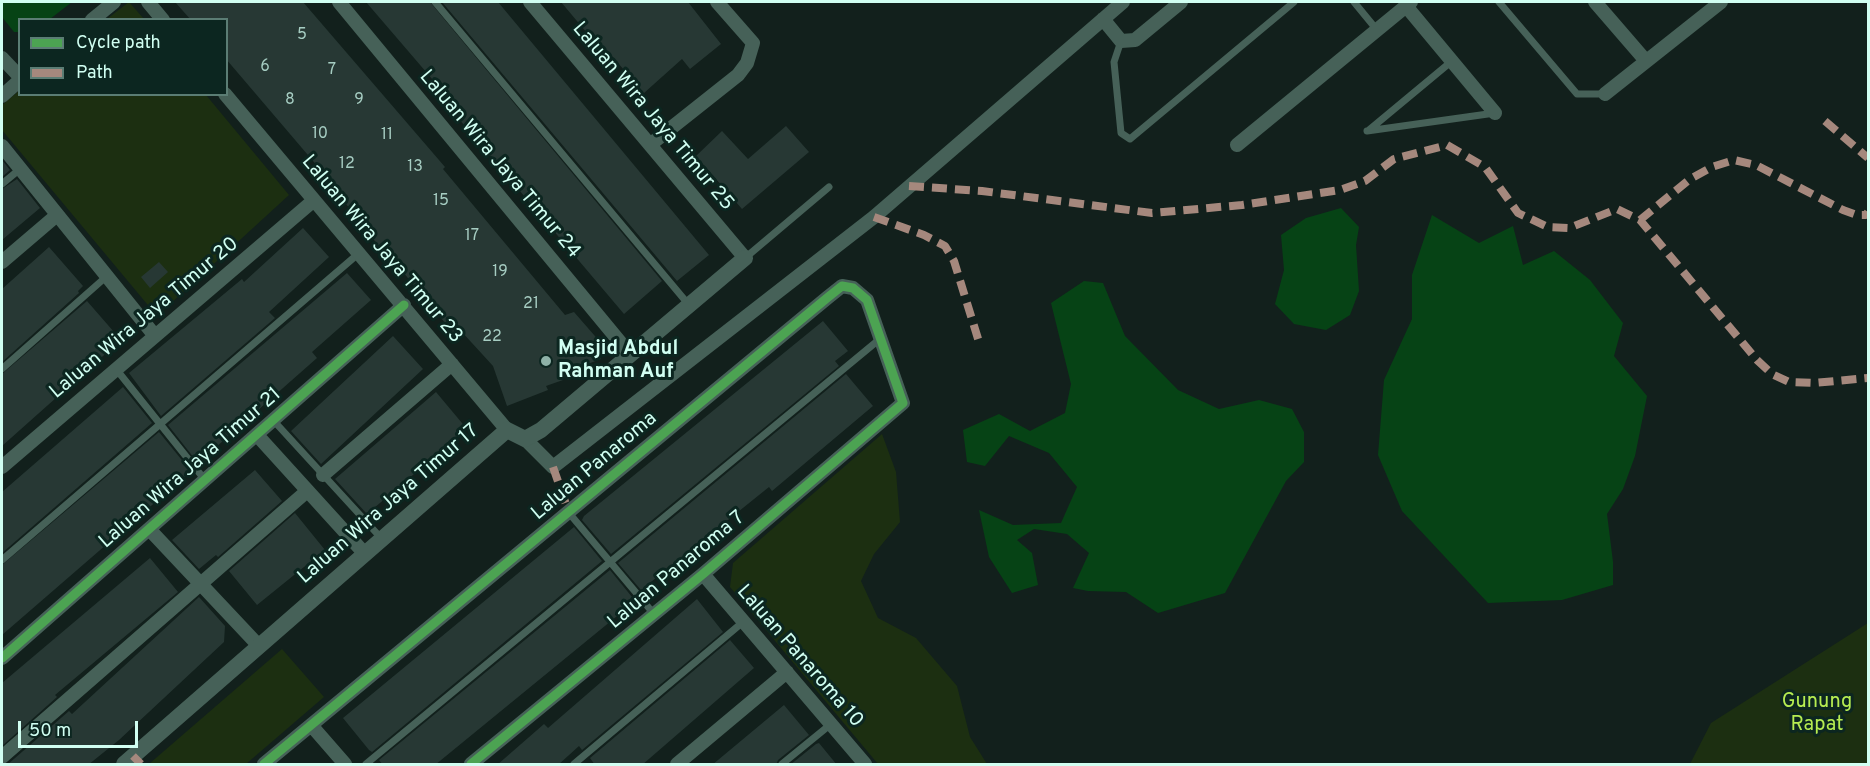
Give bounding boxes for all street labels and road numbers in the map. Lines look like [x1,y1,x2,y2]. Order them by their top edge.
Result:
street label: Laluan Wira Jaya Timur 25 [566,18,738,216]
street label: Laluan Wira Jaya Timur 24 [413,66,585,264]
street label: Laluan Wira Jaya Timur 23 [295,151,467,349]
street label: Laluan Wira Jaya Timur 20 [46,233,244,405]
street label: Laluan Wira Jaya Timur 21 [95,383,287,555]
street label: Laluan Panaroma [527,408,663,526]
street label: Laluan Wira Jaya Timur 17 [294,420,484,590]
street label: Laluan Panaroma 7 [604,507,750,635]
street label: Laluan Panaroma 10 [731,581,867,733]

